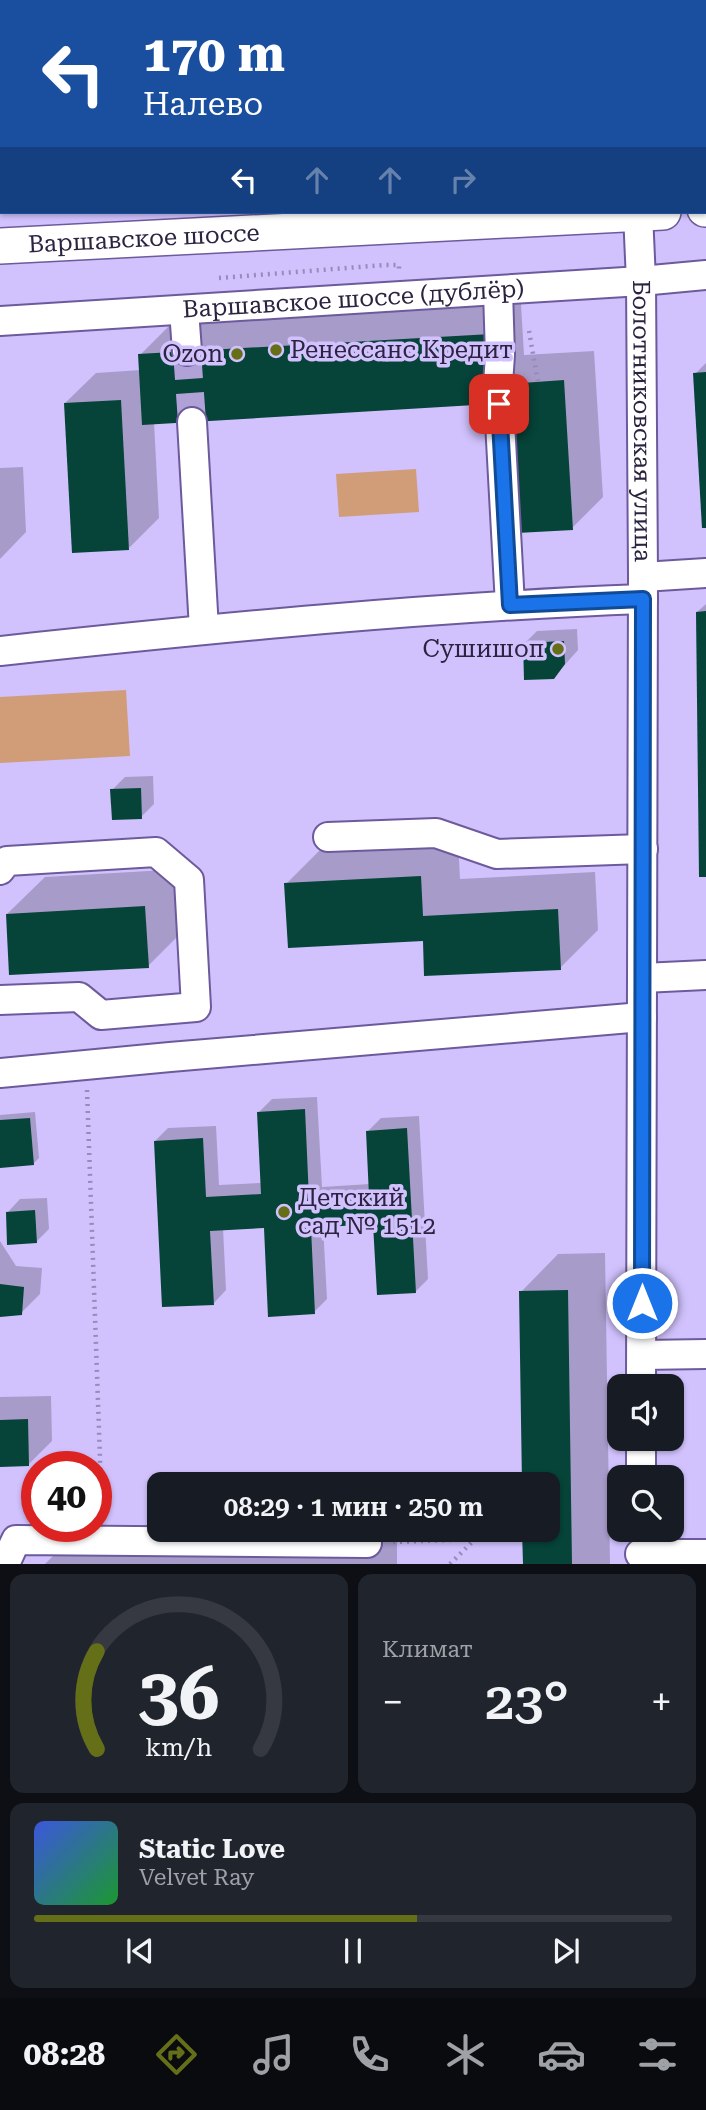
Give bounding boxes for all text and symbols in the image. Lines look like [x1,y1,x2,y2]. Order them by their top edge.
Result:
text: 170 m [143,26,285,83]
icon: left [28,28,119,119]
text: Налево [143,85,263,123]
icon: left [225,161,263,199]
icon: ahead [298,161,336,199]
icon: ahead [371,161,409,199]
icon: right [444,161,482,199]
street label: Варшавское шоссе [27,219,260,259]
street label: Варшавское шоссе (дублёр) [182,274,525,324]
street label: Болотниковская улица [627,280,657,562]
place label: Ренессанс Кредит [290,336,513,364]
place label: Ozon [162,340,223,368]
marker: Ренессанс Кредит [268,342,284,358]
marker: Ozon [229,346,245,362]
pin [469,374,529,434]
icon: arrive [480,385,518,423]
place label: Сушишоп [422,635,544,663]
marker: Сушишоп [550,641,566,657]
place label: Детский сад № 1512 [298,1184,436,1240]
marker: Детский сад № 1512 [276,1204,292,1220]
position arrow [605,1266,679,1340]
map controls [607,1374,684,1542]
button: sound [607,1374,684,1451]
speed limit sign: 40 [21,1451,112,1542]
button: search [607,1465,684,1542]
text: 08:29 · 1 мин · 250 m [224,1492,483,1522]
text: Климат [382,1636,473,1663]
text: 36 [138,1653,220,1738]
text: 23° [485,1671,569,1732]
text: − [382,1680,403,1724]
text: + [651,1680,672,1724]
text: km/h [146,1733,212,1762]
text: Static Love [139,1834,285,1864]
text: Velvet Ray [139,1864,254,1891]
icon: previous [121,1932,159,1970]
icon: pause [334,1932,372,1970]
icon: next [547,1932,585,1970]
icon: directions [152,2030,201,2079]
icon: music [249,2030,298,2079]
icon: phone [345,2030,394,2079]
icon: climate [441,2030,490,2079]
icon: car [537,2030,586,2079]
icon: filters [633,2030,682,2079]
text: 08:28 [24,2035,105,2073]

